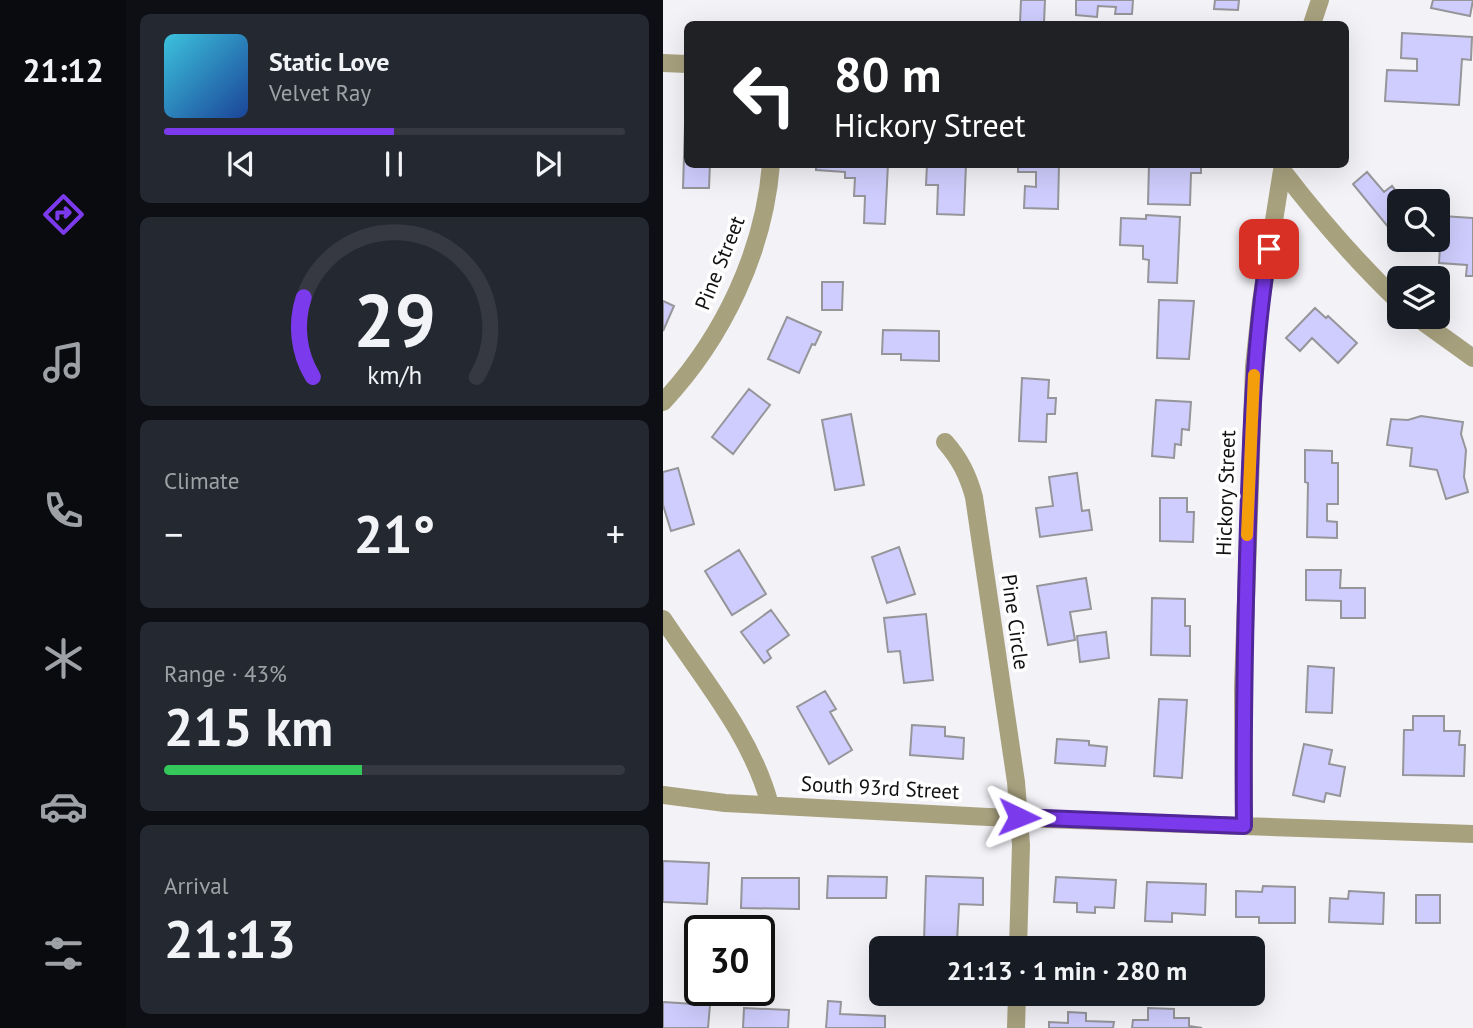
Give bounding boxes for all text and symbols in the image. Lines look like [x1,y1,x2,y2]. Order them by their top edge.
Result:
text: 80 m [834,42,941,106]
text: Static Love [269,45,390,78]
text: 21:12 [22,49,104,91]
icon: left [719,49,810,140]
text: Velvet Ray [269,78,371,107]
text: Hickory Street [834,104,1026,146]
icon: previous [222,145,260,183]
icon: pause [375,145,413,183]
icon: next [529,145,567,183]
map controls [1387,189,1450,329]
button: search [1387,189,1450,252]
icon: directions [39,190,88,239]
street label: Pine Street [689,212,751,314]
pin [1239,219,1299,279]
icon: arrive [1250,230,1288,268]
button: layers [1387,266,1450,329]
text: 29 [353,274,436,368]
icon: music [39,338,88,387]
text: km/h [367,359,422,391]
street label: Hickory Street [1210,430,1241,556]
text: Climate [164,466,239,495]
icon: phone [39,486,88,535]
text: 21° [354,500,435,567]
text: − [164,509,183,558]
text: + [606,509,625,558]
street label: Pine Circle [995,572,1036,671]
icon: climate [39,634,88,683]
text: Range · 43% [164,659,287,688]
text: 215 km [164,693,333,760]
street label: South 93rd Street [800,770,960,805]
position arrow [982,780,1056,854]
icon: car [39,782,88,831]
text: Arrival [164,871,228,900]
text: 21:13 [164,905,296,972]
speed limit sign: 30 [684,915,775,1006]
icon: filters [39,929,88,978]
text: 21:13 · 1 min · 280 m [947,954,1187,987]

